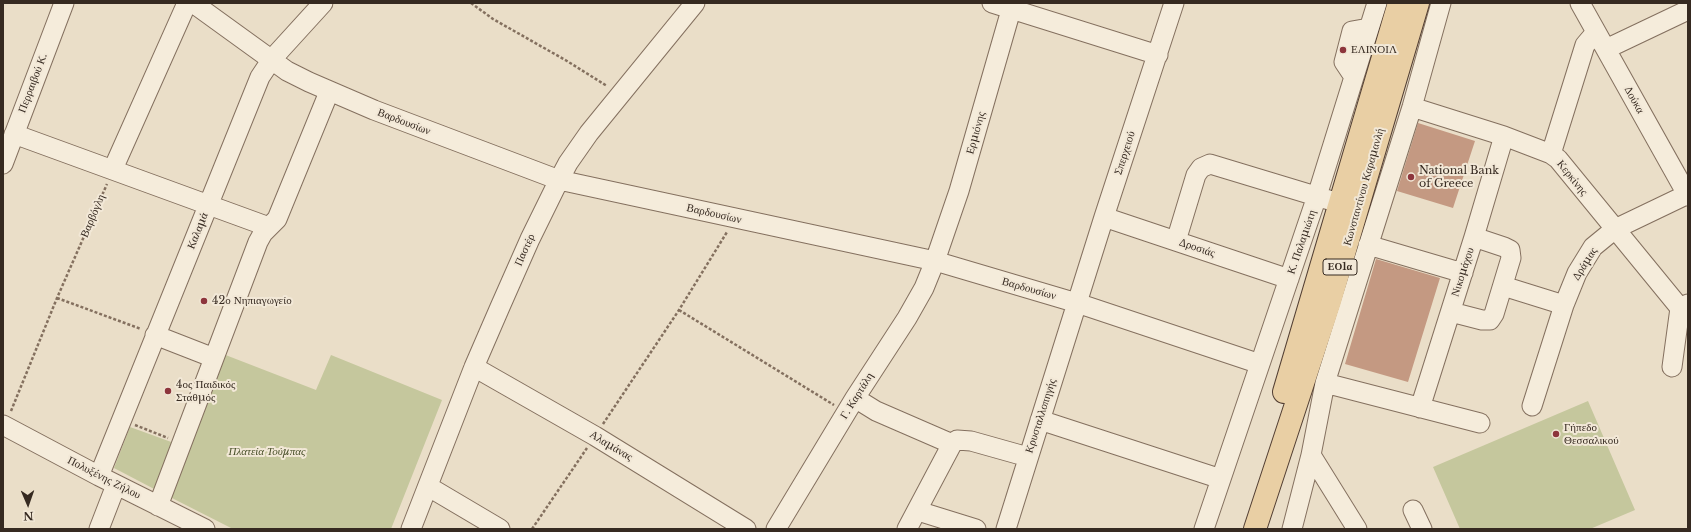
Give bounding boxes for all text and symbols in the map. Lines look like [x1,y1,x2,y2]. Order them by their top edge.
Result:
place label: ΕΛΙΝΟΙΛ [1351,43,1397,57]
marker: ΕΛΙΝΟΙΛ [1338,45,1348,55]
street label: Περραιβού Κ. [16,51,50,115]
street label: Δούκα [1621,84,1647,116]
street label: Βαρδουσίων [376,106,432,138]
street label: Ερμιόνης [964,110,988,156]
street label: Κωνσταντίνου Καραμανλή [1341,127,1387,247]
street label: Σπερχειού [1112,129,1138,177]
street label: Κερκίνης [1554,158,1590,198]
place label: National Bank of Greece [1419,164,1499,190]
marker: National Bank of Greece [1406,172,1416,182]
street label: Βαρβόγλη [78,192,108,240]
street label: Βαρδουσίων [685,201,743,227]
street label: Κ. Παλαμιώτη [1285,208,1319,276]
street label: Καλαμά [185,211,211,251]
street label: Παστέρ [512,232,538,268]
street label: Δροσιάς [1177,236,1217,260]
street label: Δράμας [1570,245,1600,283]
street label: Νικομάχου [1449,246,1477,298]
road number: ΕΟ1α [1323,259,1357,275]
street label: Βαρδουσίων [1000,275,1058,303]
place label: 42ο Νηπιαγωγείο [212,294,292,308]
marker: 42ο Νηπιαγωγείο [199,296,209,306]
street label: Γ. Καρτάλη [838,370,876,422]
street label: Κρυσταλλοπηγής [1023,377,1059,455]
place label: 4ος Παιδικός Σταθμός [176,378,235,404]
marker: 4ος Παιδικός Σταθμός [163,386,173,396]
place label: Γήπεδο Θεσσαλικού [1564,421,1619,447]
street label: Αλαμάνας [587,428,635,464]
marker: Γήπεδο Θεσσαλικού [1551,429,1561,439]
park label: Πλατεία Τούμπας [228,445,306,459]
street label: Πολυξένης Ζήλου [65,454,143,502]
north arrow [8,484,48,524]
text: N [23,509,34,523]

